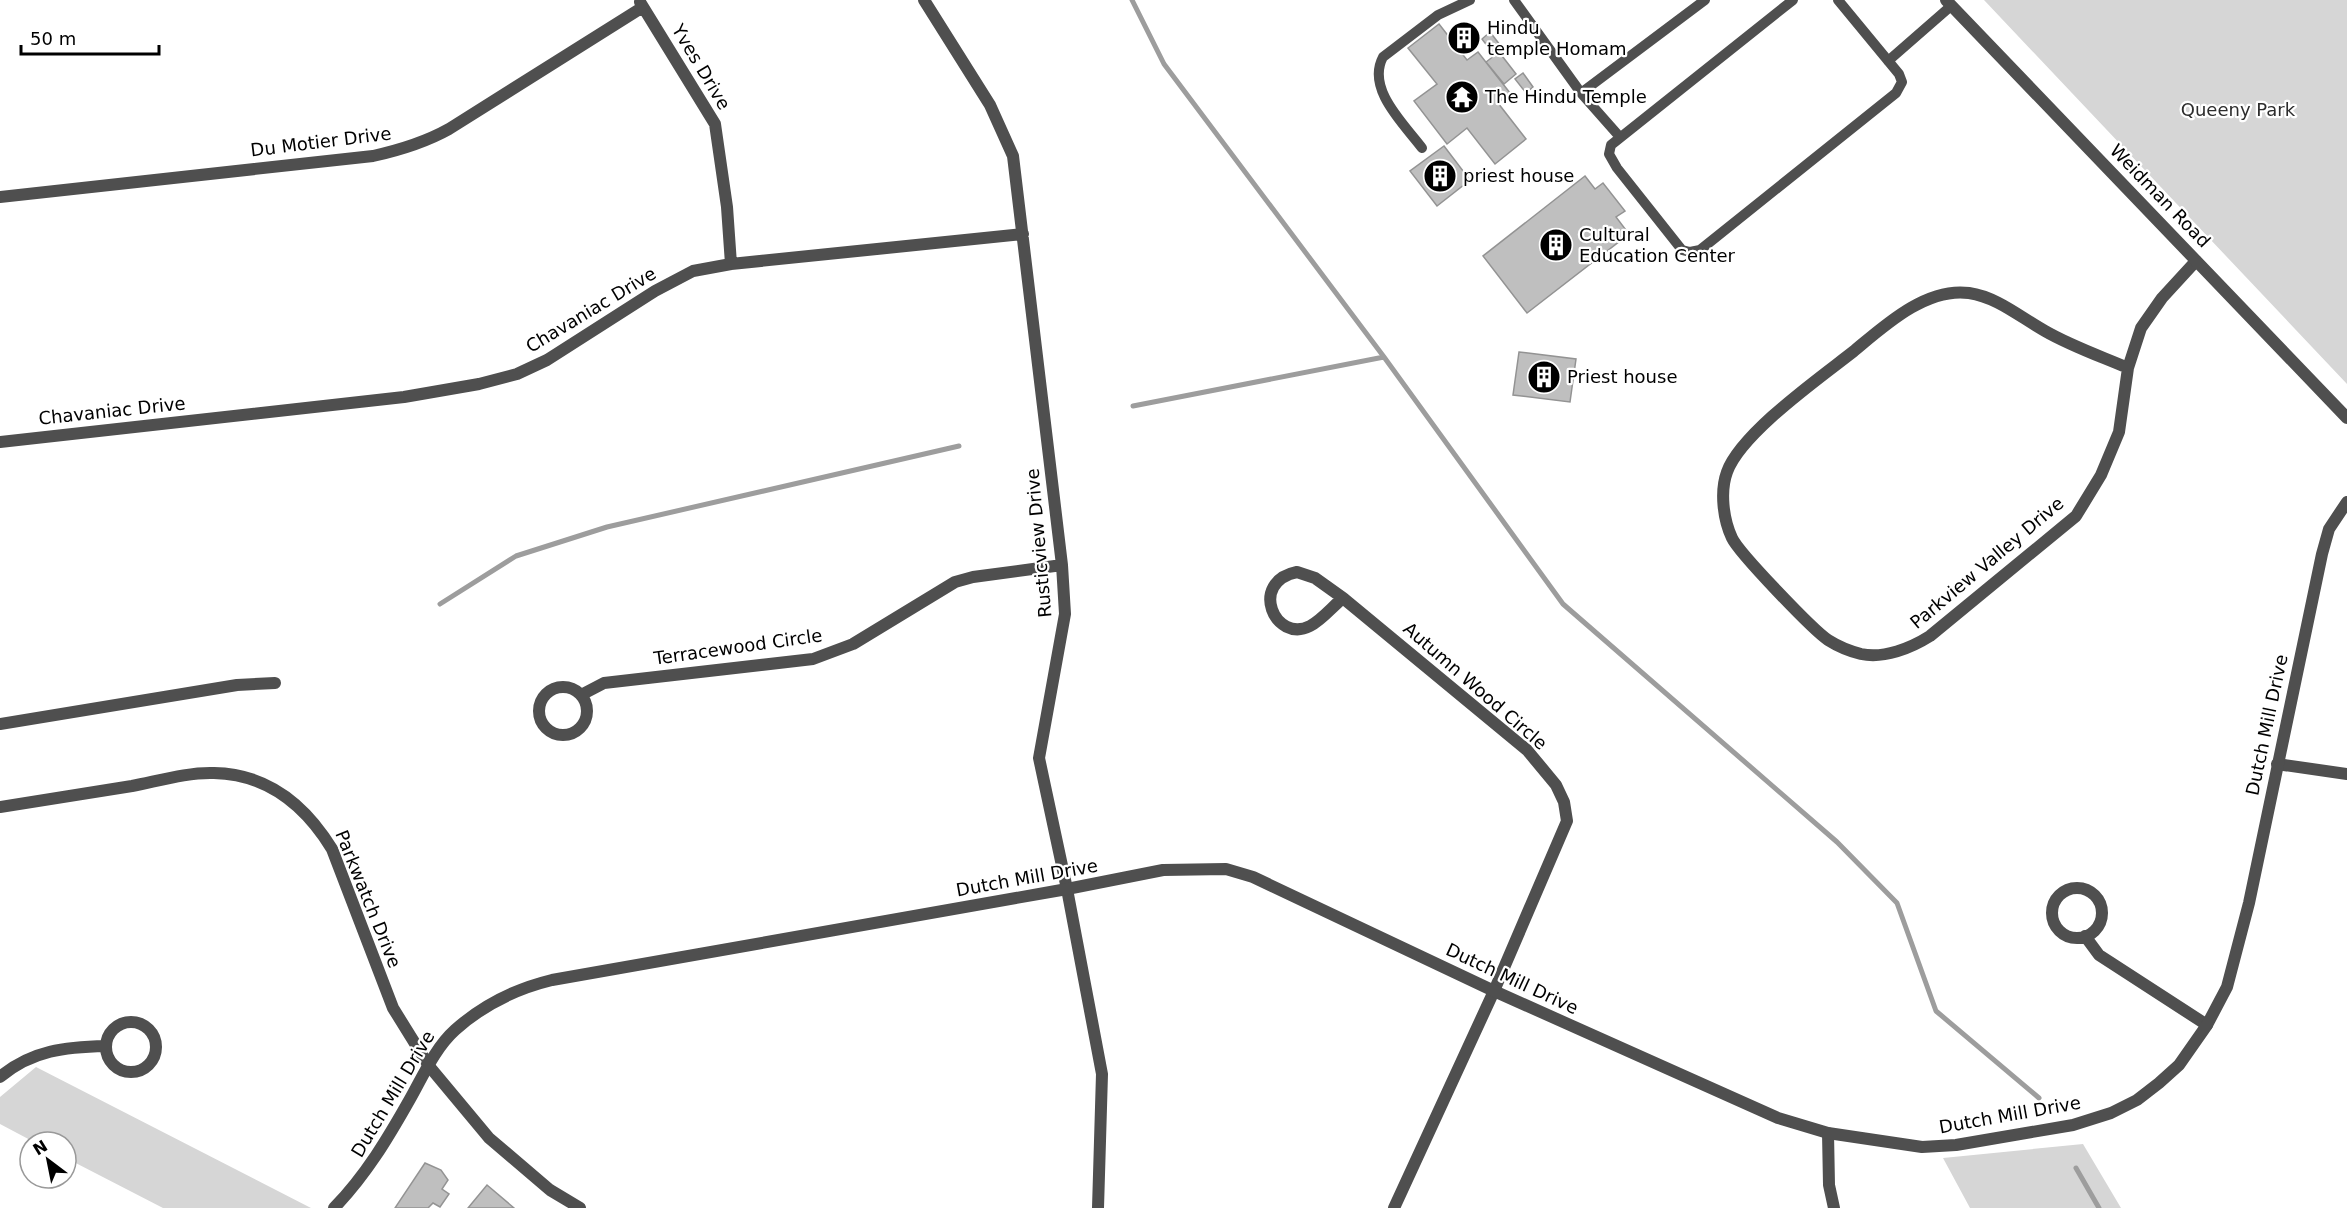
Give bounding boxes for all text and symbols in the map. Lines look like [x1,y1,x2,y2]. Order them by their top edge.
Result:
place label: Hindu temple Homam [1487,17,1627,59]
scale bar [21,18,159,56]
street label: Yves Drive [667,19,735,113]
building icon: Hindu temple Homam [1446,20,1482,56]
text: 50 m [30,28,76,49]
temple icon: The Hindu Temple [1444,79,1480,115]
place label: The Hindu Temple [1484,86,1647,107]
park label: Queeny Park [2181,99,2296,120]
street label: Du Motier Drive [249,122,393,161]
street label: Weidman Road [2106,140,2215,252]
building icon: priest house [1422,158,1458,194]
place label: priest house [1463,165,1574,186]
place label: Cultural Education Center [1579,224,1736,266]
building icon: Cultural Education Center [1538,227,1574,263]
street label: Chavaniac Drive [522,263,659,357]
building icon: Priest house [1526,359,1562,395]
place label: Priest house [1567,366,1677,387]
street label: Chavaniac Drive [37,392,187,429]
street label: Rusticview Drive [1022,468,1055,618]
street label: Parkview Valley Drive [1906,492,2068,633]
street label: Autumn Wood Circle [1399,618,1551,754]
street label: Terracewood Circle [651,624,824,669]
street label: Dutch Mill Drive [2241,652,2292,797]
street label: Parkwatch Drive [331,827,406,971]
street label: Dutch Mill Drive [954,855,1099,900]
street label: Dutch Mill Drive [1443,939,1582,1018]
street label: Dutch Mill Drive [347,1027,439,1161]
street label: Dutch Mill Drive [1937,1092,2082,1137]
north arrow [18,1130,78,1190]
text: N [30,1136,51,1159]

